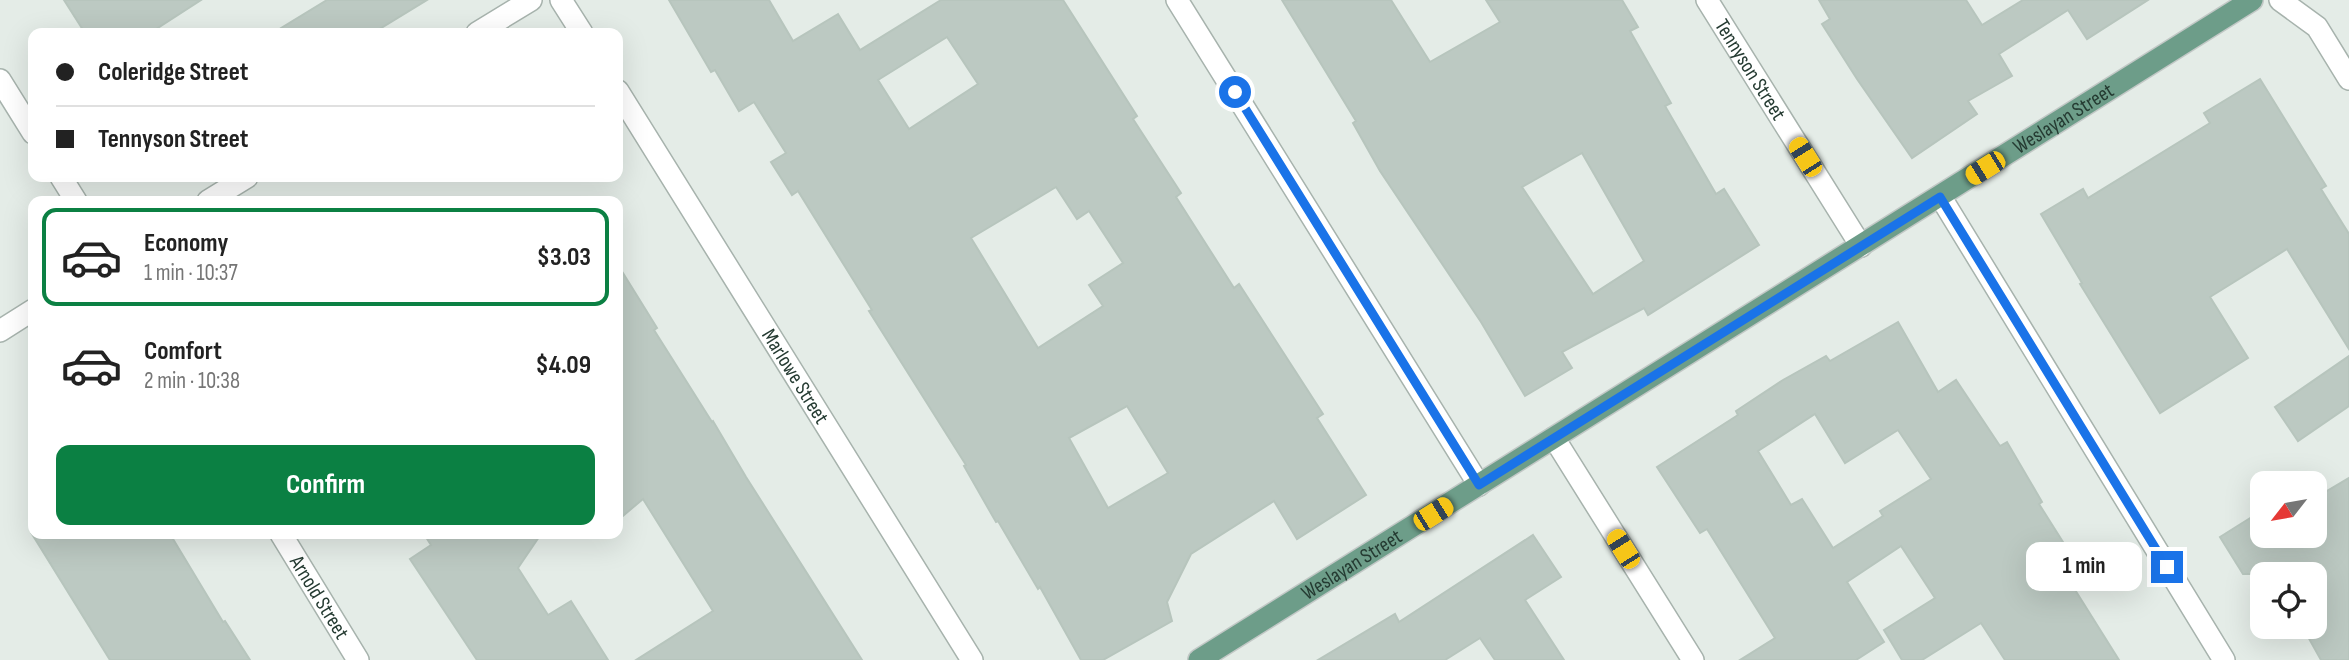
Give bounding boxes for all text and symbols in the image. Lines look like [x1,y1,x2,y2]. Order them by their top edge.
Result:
street label: Tennyson Street [1709,15,1791,125]
text: Coleridge Street [98,57,248,88]
route start [1219,76,1251,108]
street label: Weslayan Street [2009,78,2118,160]
text: Tennyson Street [98,124,248,155]
car [1785,134,1826,180]
car [1962,148,2009,188]
icon: car [60,226,123,289]
text: Economy [144,228,228,259]
text: $3.03 [537,242,591,273]
text: 1 min · 10:37 [144,259,238,287]
street label: Marlowe Street [756,325,834,429]
icon: car [60,334,123,397]
text: Comfort [144,336,222,367]
text: $4.09 [536,350,591,381]
text: 2 min · 10:38 [144,367,240,395]
button: Confirm [56,445,595,525]
north arrow [2250,471,2328,548]
map controls [2250,471,2327,639]
car [1410,494,1457,534]
street label: Weslayan Street [1297,524,1407,606]
car [1603,526,1644,572]
callout: 1 min [2027,542,2142,592]
street label: Arnold Street [284,550,354,644]
route end [2151,551,2183,583]
text: 1 min [2063,552,2105,580]
button: locate [2250,562,2327,639]

